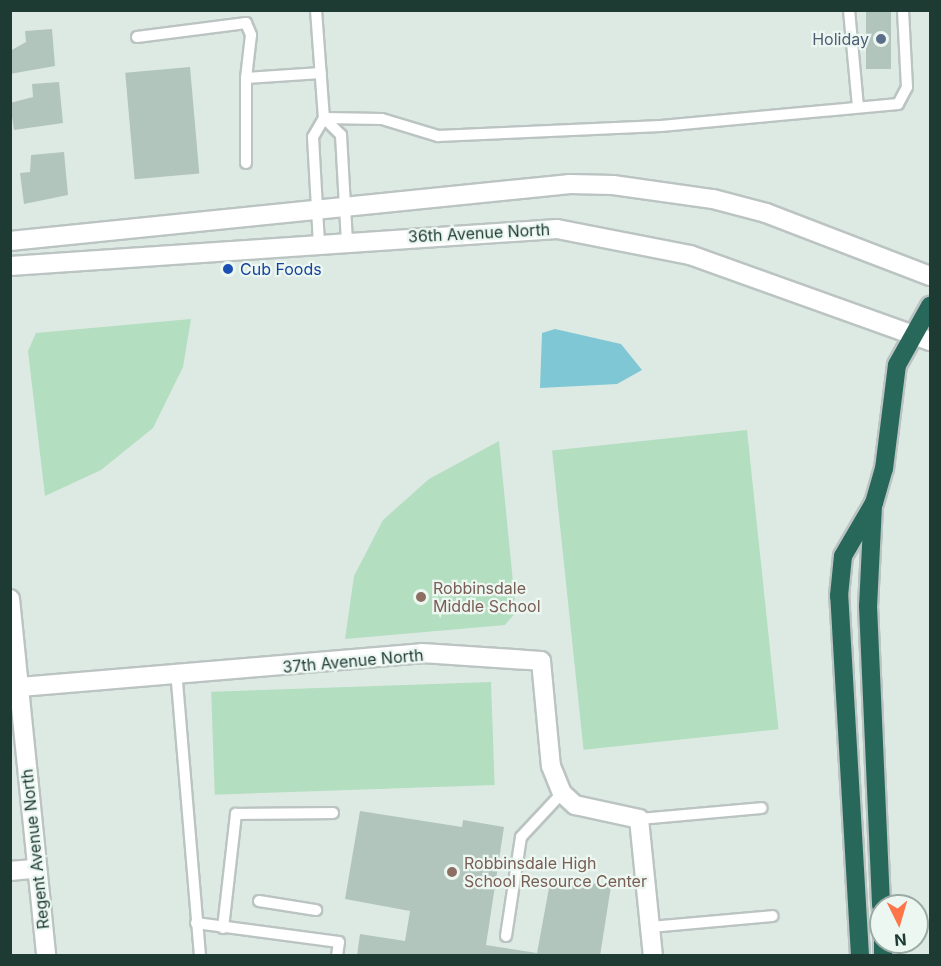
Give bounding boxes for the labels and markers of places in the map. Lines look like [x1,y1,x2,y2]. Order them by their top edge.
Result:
place label: Holiday [812,29,869,49]
marker: Holiday [874,32,888,46]
place label: Cub Foods [240,259,322,279]
marker: Cub Foods [221,262,235,276]
place label: Robbinsdale Middle School [433,578,541,616]
marker: Robbinsdale Middle School [414,590,428,604]
place label: Robbinsdale High School Resource Center [464,853,647,891]
marker: Robbinsdale High School Resource Center [445,865,459,879]

